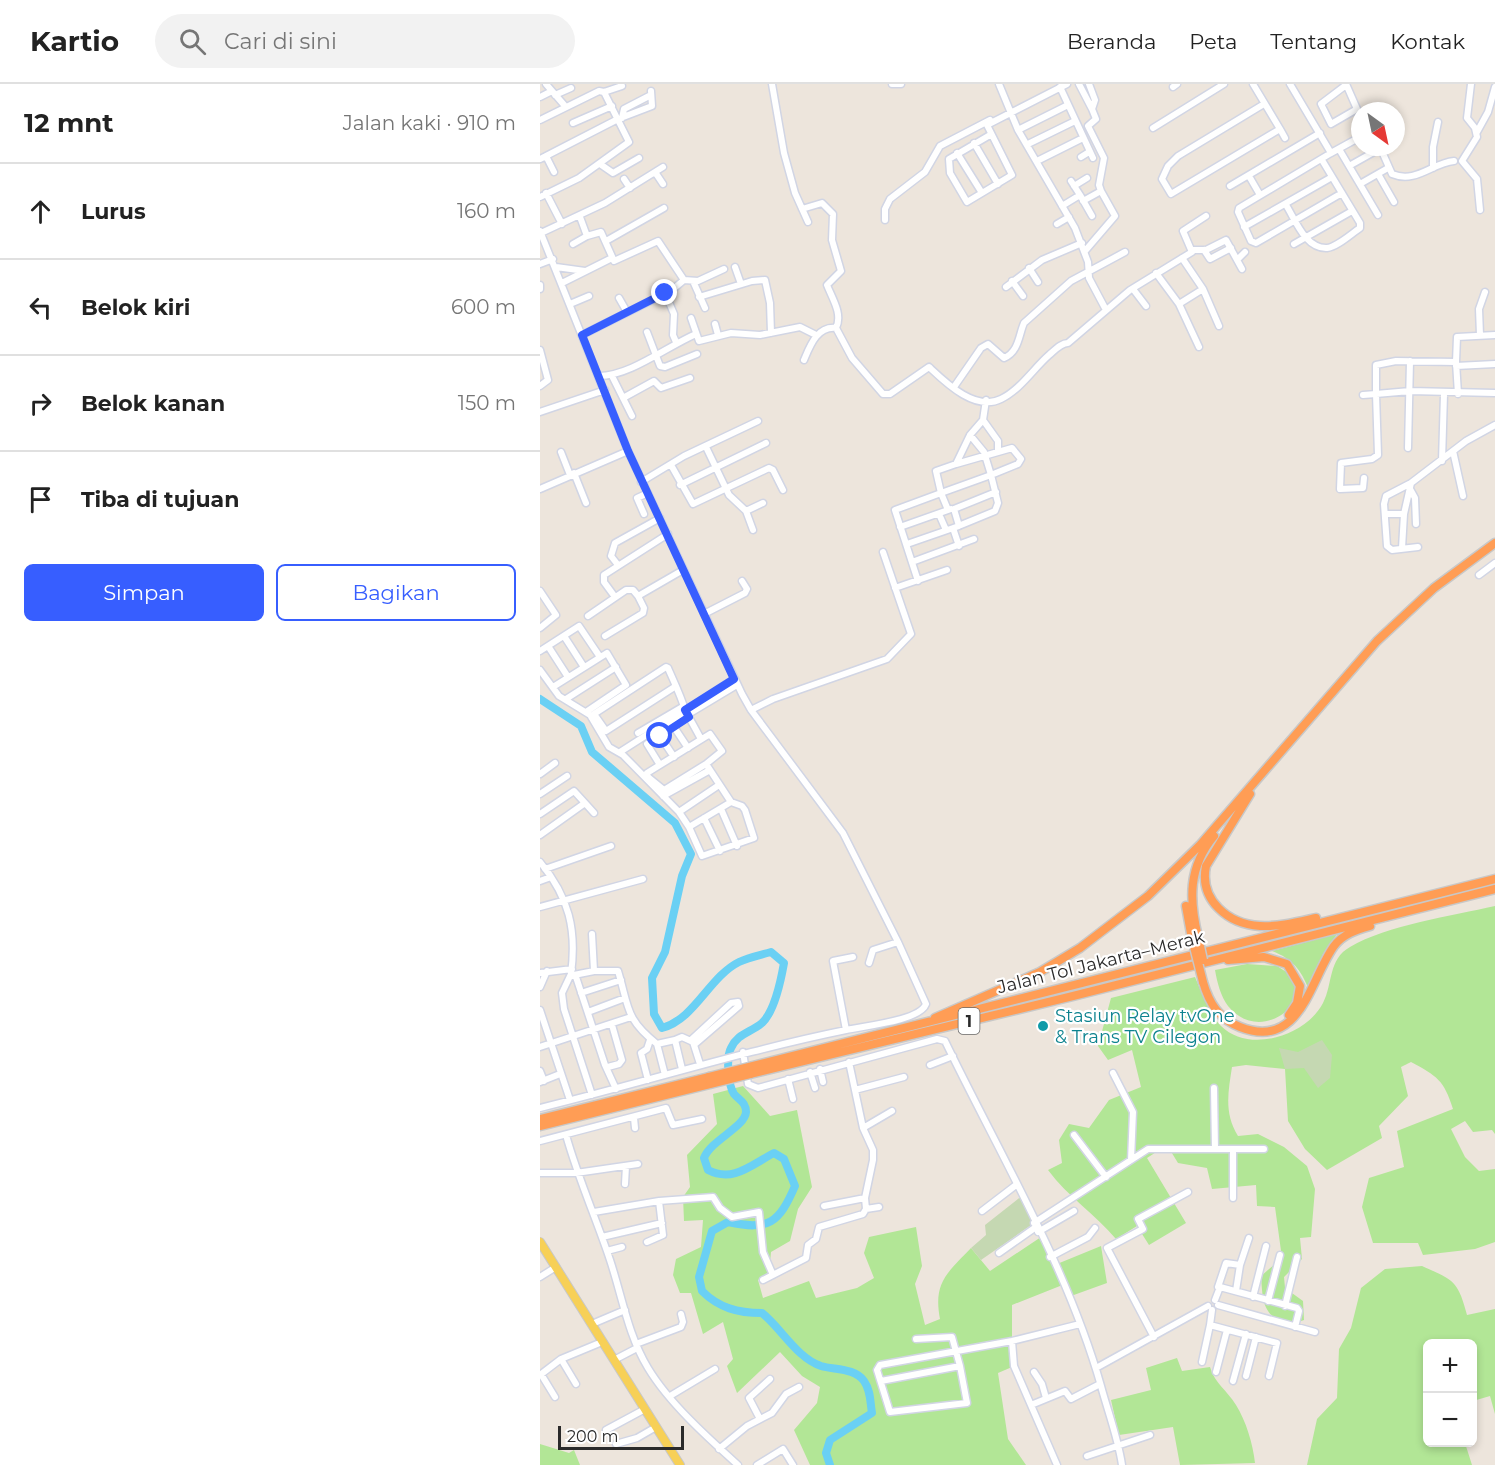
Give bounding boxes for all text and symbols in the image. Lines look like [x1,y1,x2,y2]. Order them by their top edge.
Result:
search box [155,14,575,68]
text: Kartio [30,24,119,58]
icon: search [176,25,209,58]
text: Cari di sini [224,28,337,55]
text: Beranda [1067,29,1156,54]
text: Peta [1189,29,1237,54]
text: Tentang [1270,29,1357,54]
text: Kontak [1390,29,1465,54]
north arrow [1351,102,1405,156]
text: 12 mnt [24,107,113,139]
text: Jalan kaki · 910 m [343,111,516,135]
icon: ahead [24,195,57,228]
text: Lurus [81,198,146,225]
text: 160 m [457,199,516,223]
route end [651,279,677,305]
icon: left [24,291,57,324]
text: Belok kiri [81,294,190,321]
text: 600 m [451,295,516,319]
icon: right [24,387,57,420]
text: Belok kanan [81,390,225,417]
text: 150 m [458,391,516,415]
icon: arrive [24,483,57,516]
text: Tiba di tujuan [81,486,239,513]
button: Simpan [24,564,264,621]
button: Bagikan [276,564,516,621]
route start [646,722,672,748]
street label: Jalan Tol Jakarta–Merak [994,926,1207,999]
place label: Stasiun Relay tvOne & Trans TV Cilegon [1055,1005,1235,1048]
road number: 1 [958,1008,980,1034]
marker: Stasiun Relay tvOne & Trans TV Cilegon [1036,1019,1050,1033]
map controls [1423,1339,1477,1447]
button: + [1423,1339,1477,1393]
button: − [1423,1393,1477,1447]
scale bar [558,1423,684,1450]
text: 200 m [567,1427,618,1446]

